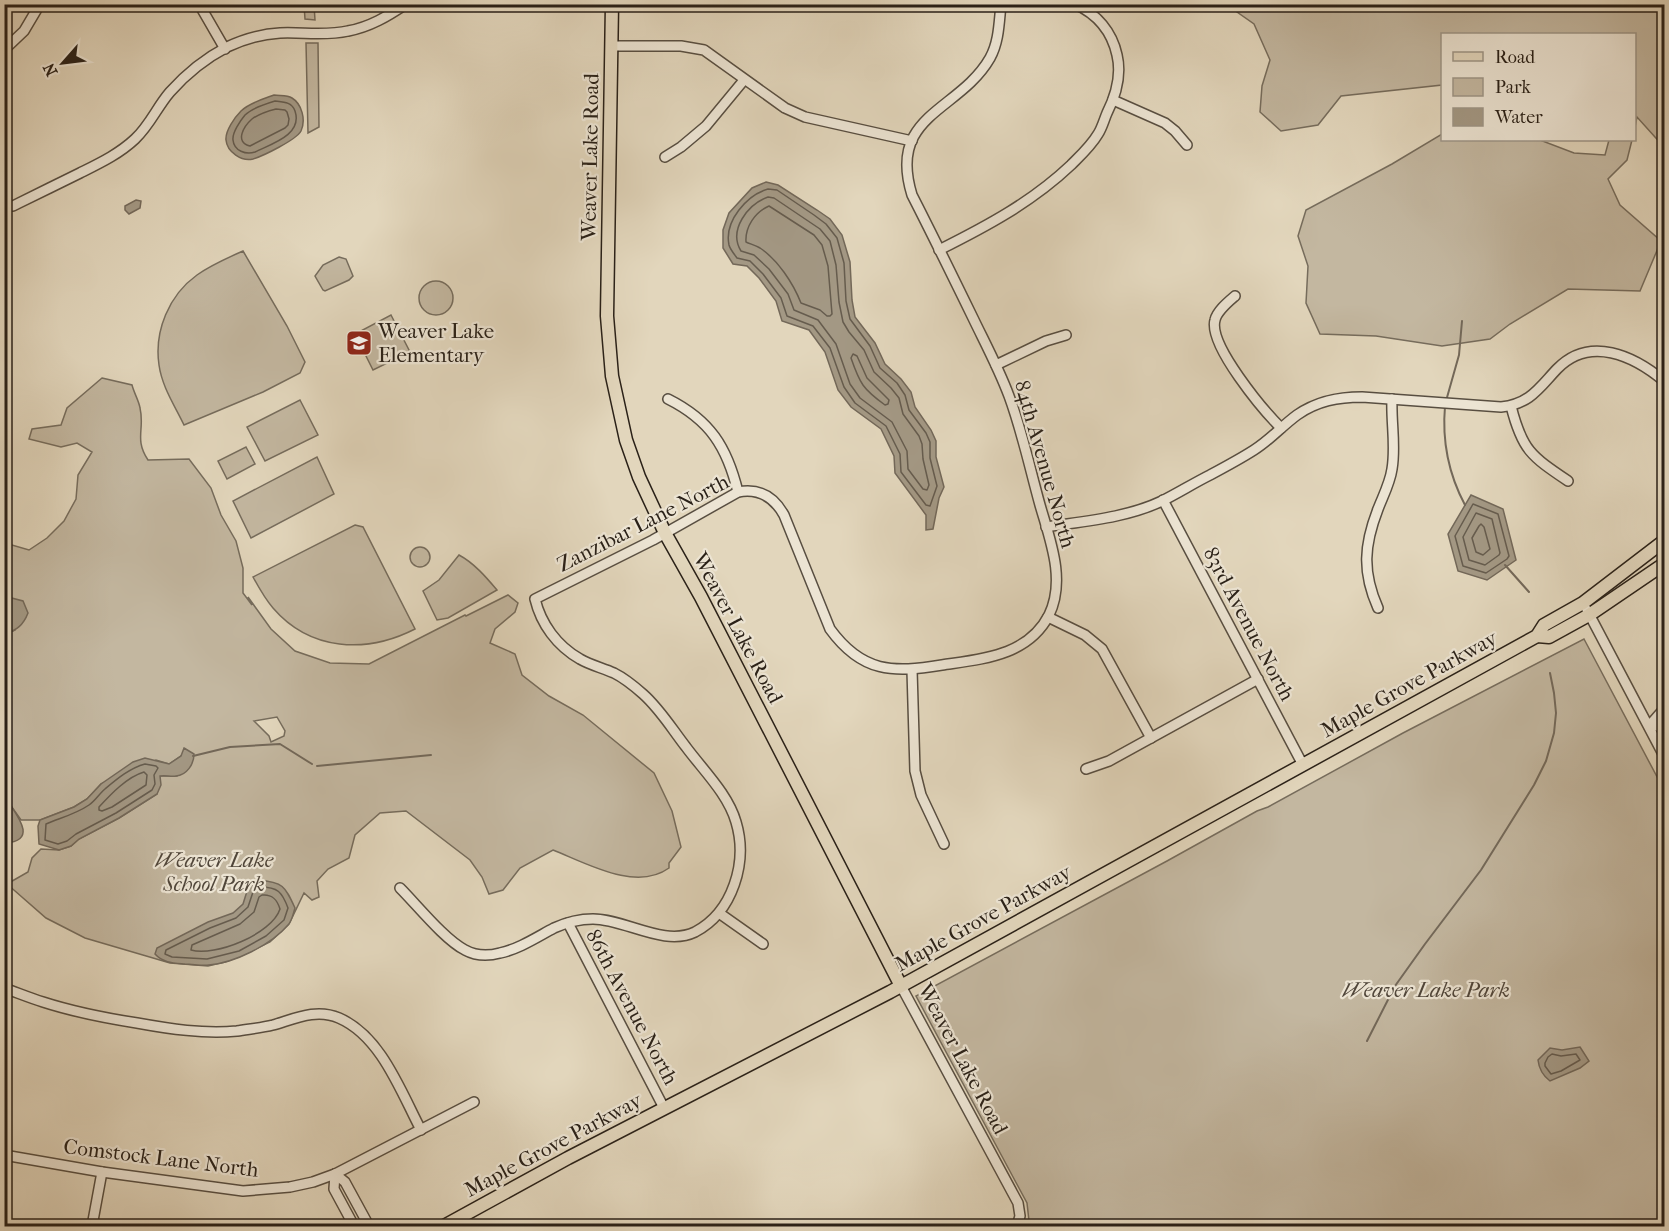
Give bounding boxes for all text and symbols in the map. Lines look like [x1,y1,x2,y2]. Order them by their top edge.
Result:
north arrow [33,33,93,93]
legend [1441,33,1636,141]
text: Road [1495,47,1535,68]
text: N [39,59,61,80]
street label: Weaver Lake Road [577,73,603,242]
text: Park [1495,77,1532,98]
text: Water [1494,107,1543,128]
place label: Weaver Lake Elementary [377,319,494,367]
school or university icon: Weaver Lake Elementary [344,328,374,358]
street label: 84th Avenue North [1010,377,1080,551]
street label: Zanzibar Lane North [553,469,733,577]
street label: 83rd Avenue North [1198,543,1300,705]
street label: Weaver Lake Road [688,548,788,708]
street label: Maple Grove Parkway [1317,625,1502,742]
park label: Weaver Lake School Park [155,848,274,896]
street label: Maple Grove Parkway [891,859,1076,976]
street label: 86th Avenue North [581,925,683,1089]
park label: Weaver Lake Park [1342,978,1510,1002]
street label: Weaver Lake Road [913,979,1013,1139]
street label: Maple Grove Parkway [460,1088,646,1202]
street label: Comstock Lane North [62,1134,260,1182]

